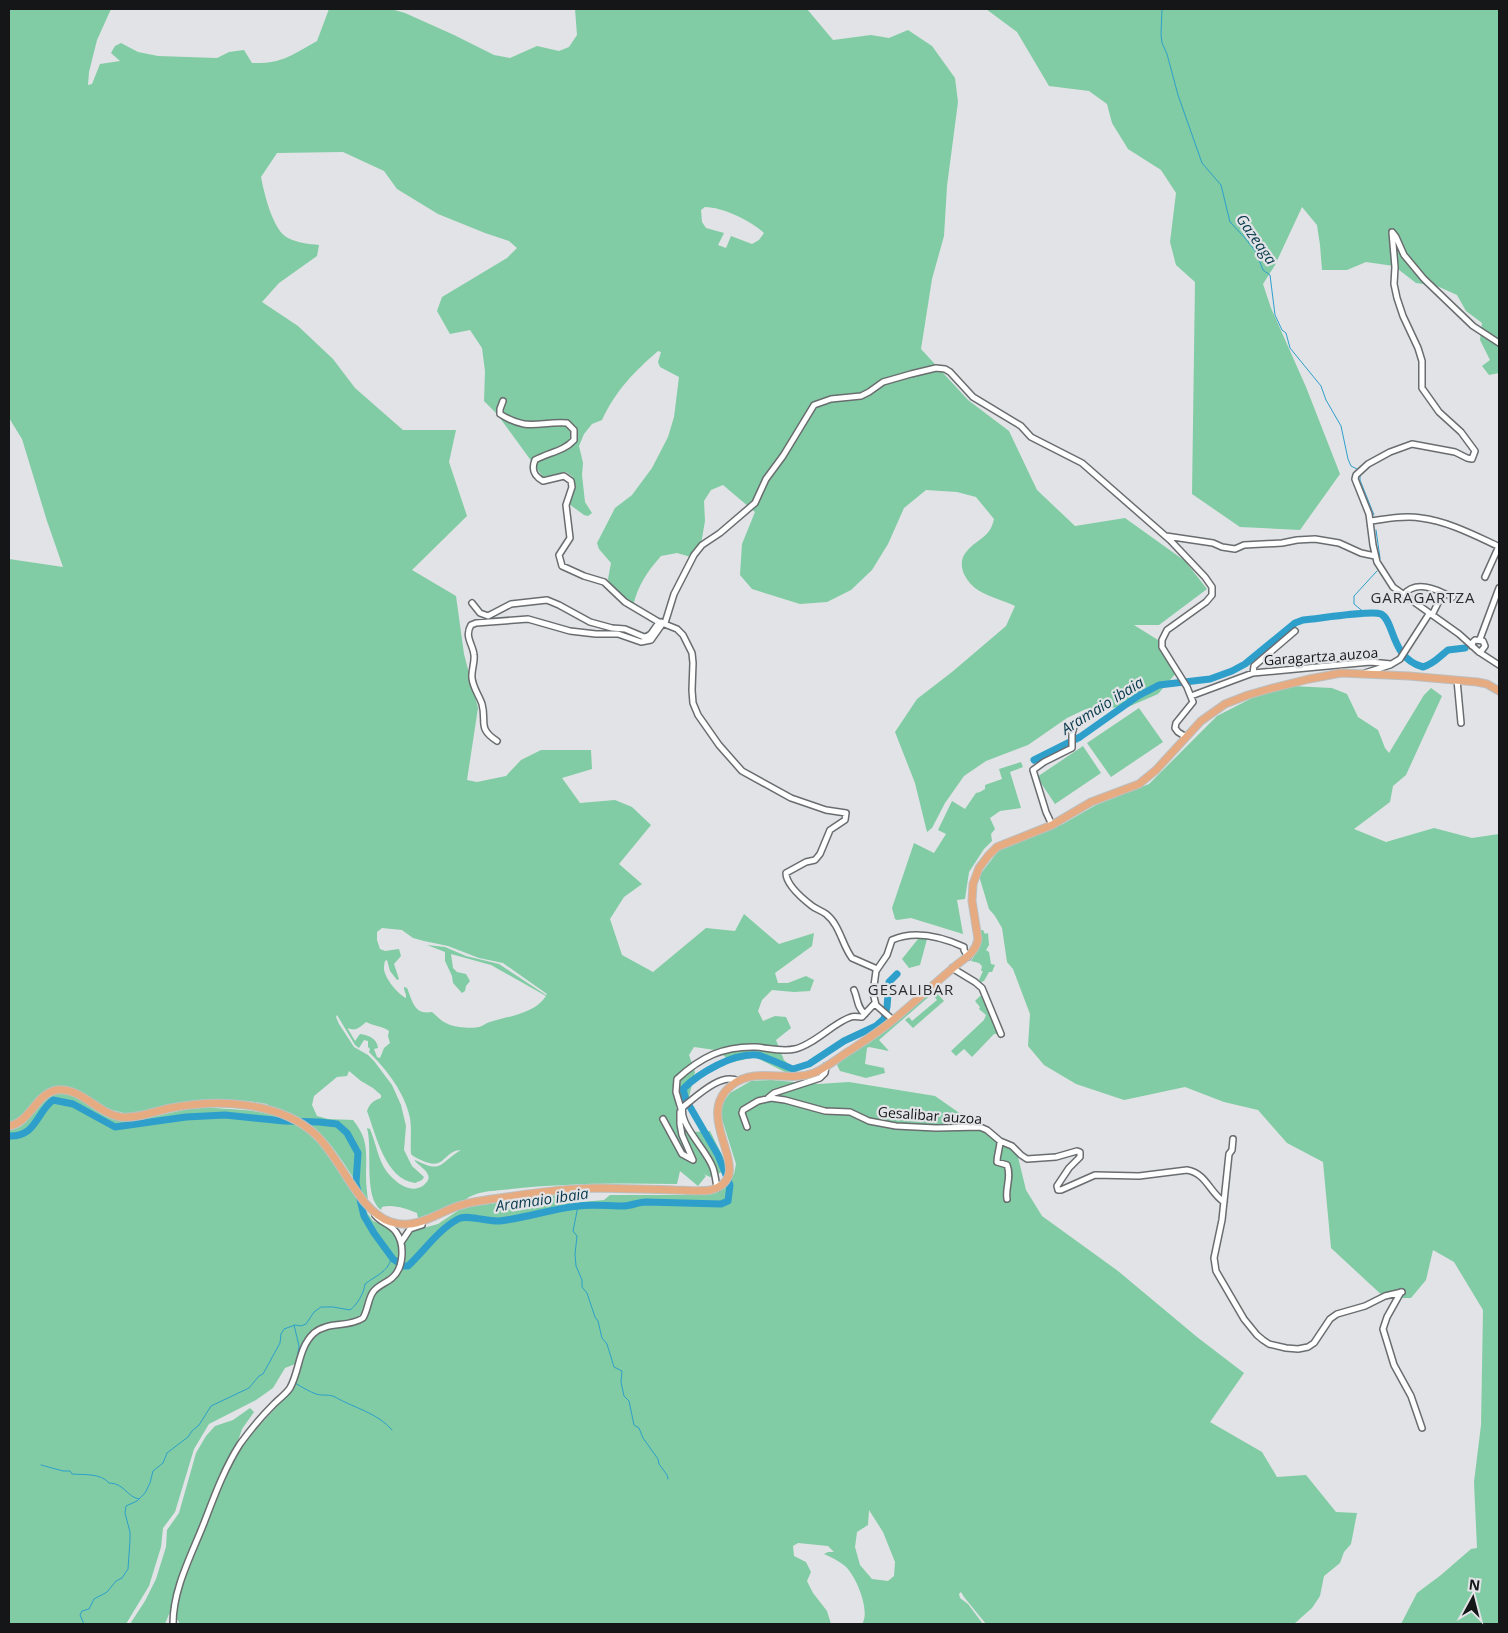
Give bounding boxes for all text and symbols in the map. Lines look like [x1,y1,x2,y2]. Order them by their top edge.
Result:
water label: Gazeaga [1232,210,1282,269]
district label: GARAGARTZA [1370,587,1476,607]
street label: Garagartza auzoa [1263,643,1379,669]
water label: Aramaio ibaia [1056,671,1147,739]
district label: GESALIBAR [868,979,954,999]
street label: Gesalibar auzoa [877,1102,983,1128]
water label: Aramaio ibaia [493,1183,590,1216]
north arrow [1448,1573,1498,1623]
text: N [1468,1574,1481,1595]

